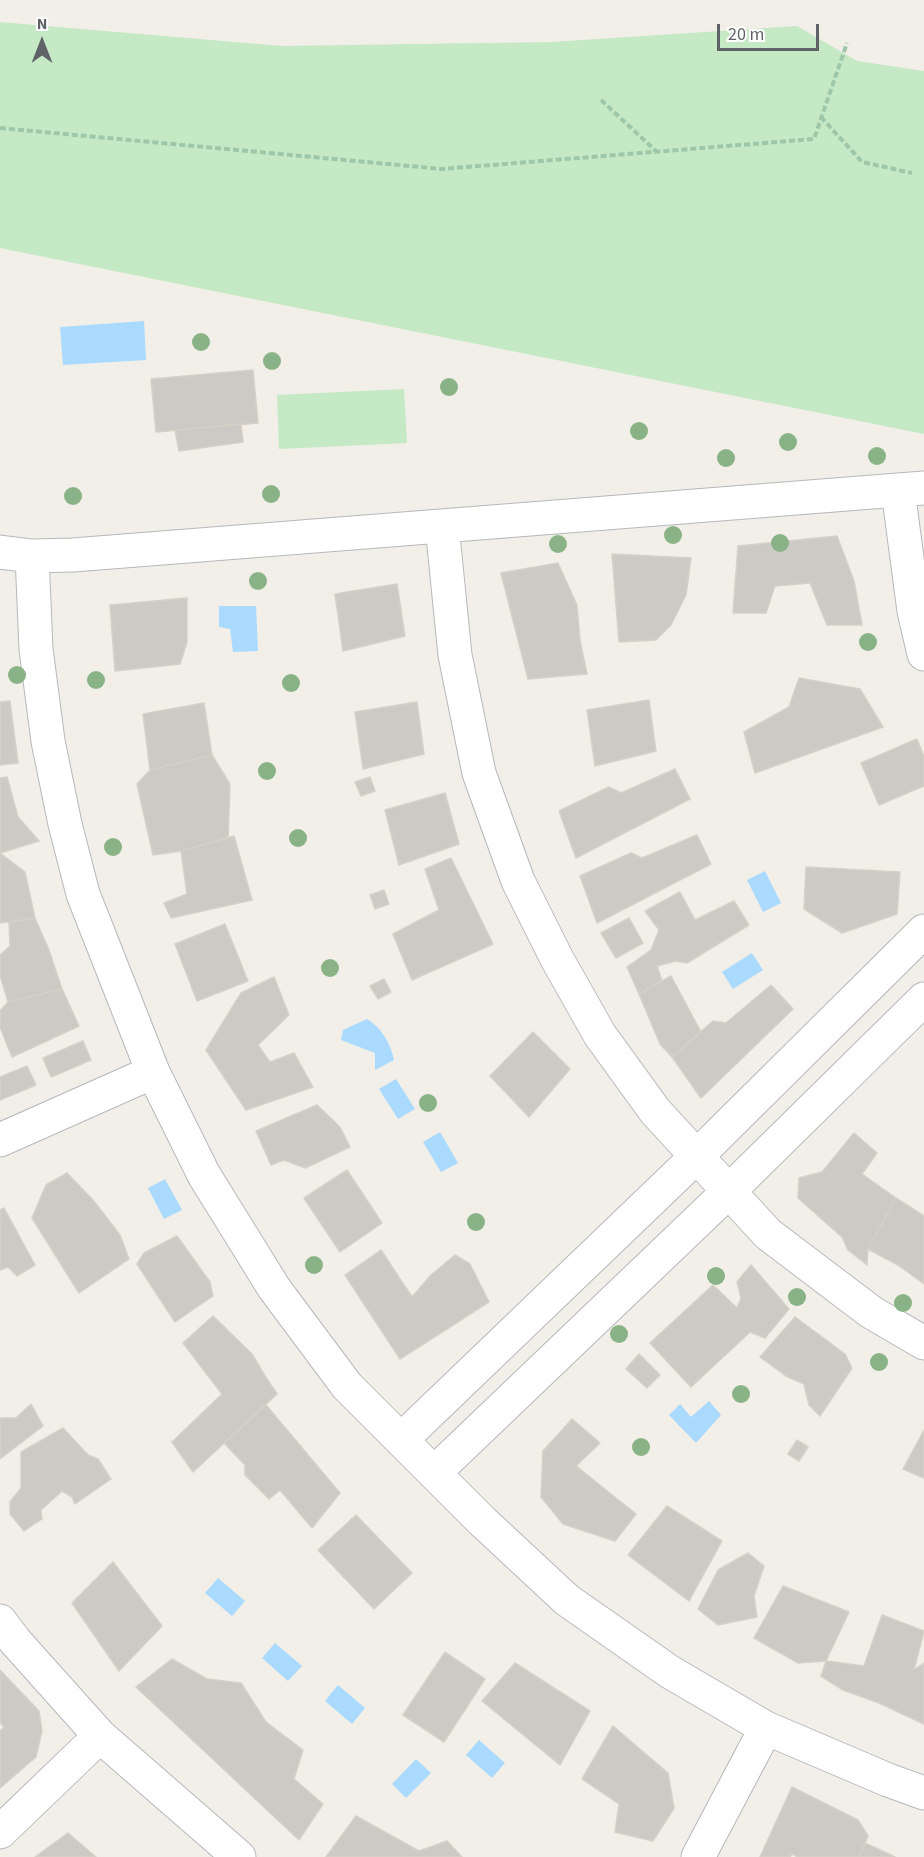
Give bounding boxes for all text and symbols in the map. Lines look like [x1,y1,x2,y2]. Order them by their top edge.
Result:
north arrow [12,12,72,72]
scale bar [720,12,822,50]
text: N [37,13,47,35]
text: 20 m [728,22,764,47]

